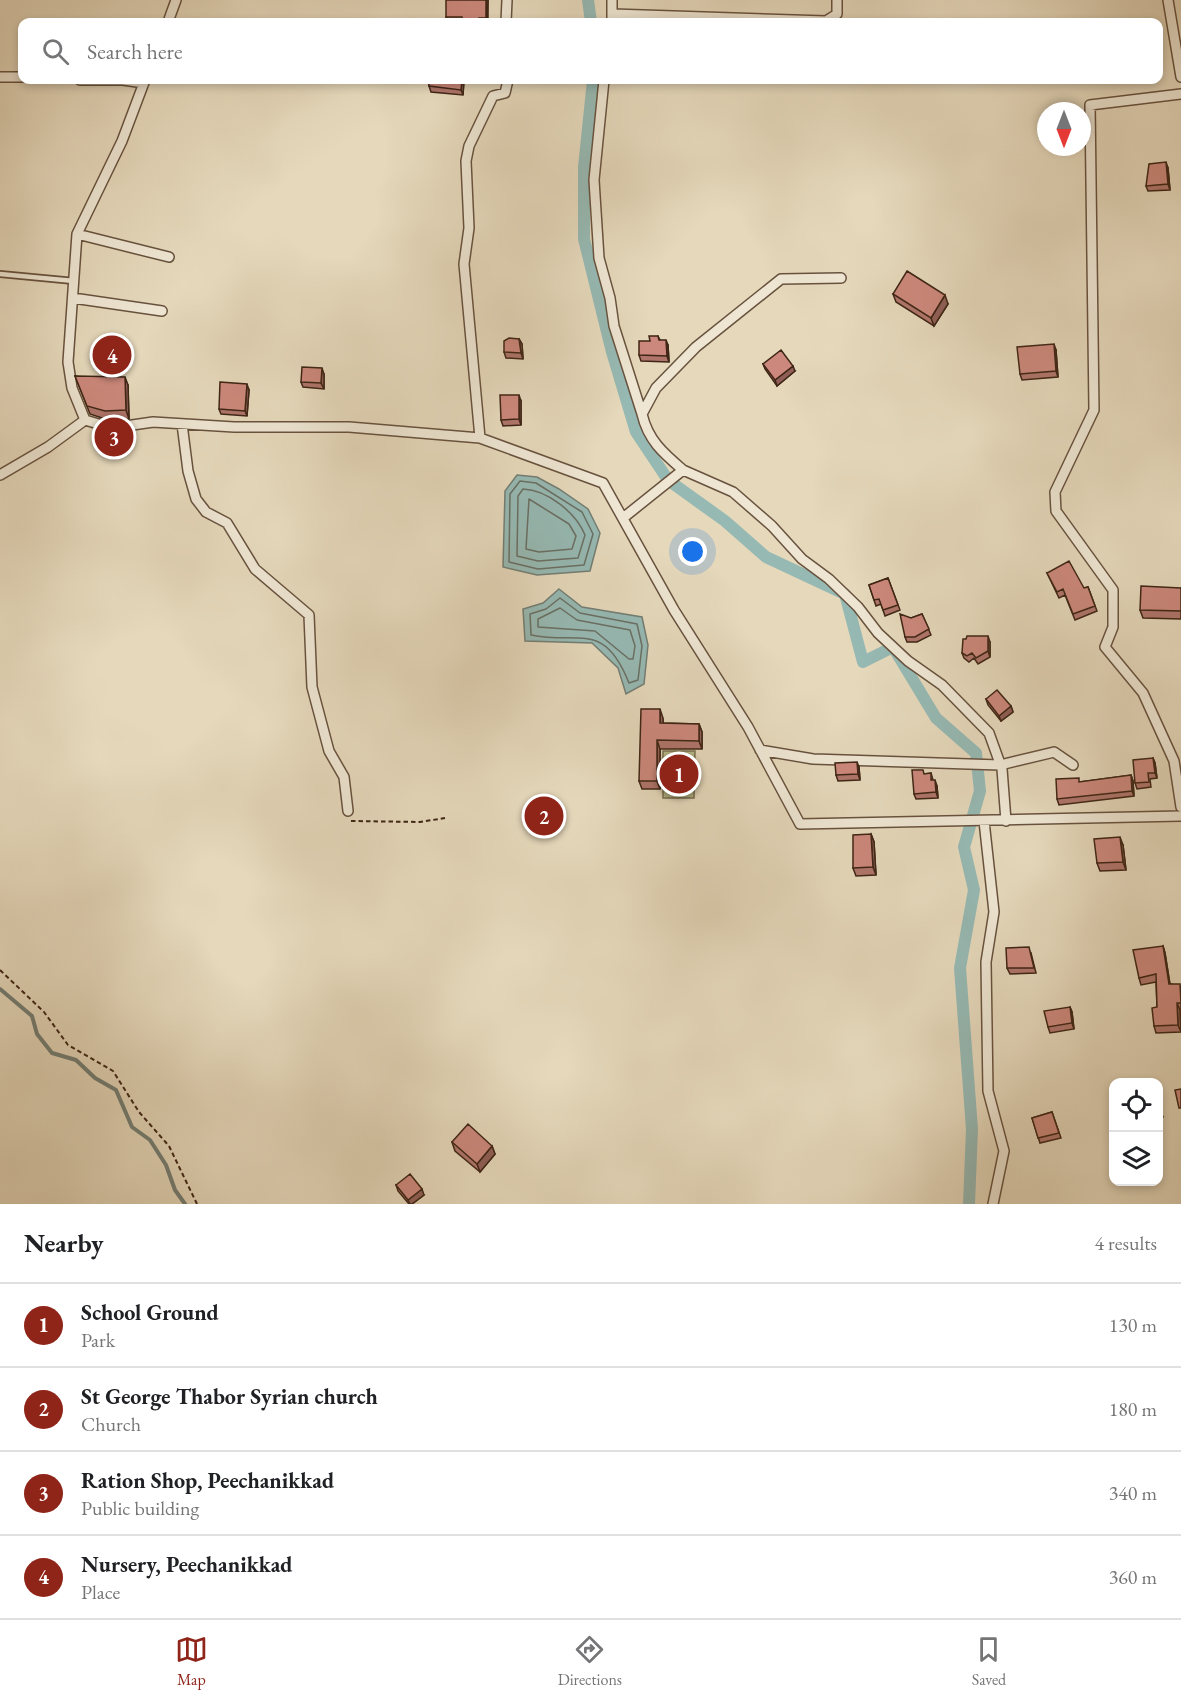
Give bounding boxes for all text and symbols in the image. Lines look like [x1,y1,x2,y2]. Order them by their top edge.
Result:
search box [18,18,1163,84]
icon: search [39,35,72,68]
text: Search here [87,37,182,66]
north arrow [1037,102,1091,156]
pin: 4 [92,332,132,378]
pin: 3 [94,414,134,460]
your location [678,537,707,566]
pin: 1 [660,752,698,796]
pin: 2 [524,794,564,838]
map controls [1109,1078,1163,1186]
button: locate [1109,1078,1163,1132]
button: layers [1109,1132,1163,1186]
text: Nearby [24,1226,104,1260]
text: 4 results [1094,1230,1157,1256]
text: School Ground [81,1298,219,1327]
text: 1 [38,1312,49,1338]
text: 130 m [1109,1312,1157,1338]
text: Park [81,1327,115,1353]
text: St George Thabor Syrian church [81,1382,378,1411]
text: 2 [38,1396,49,1422]
text: 180 m [1109,1396,1157,1422]
text: Church [81,1411,141,1437]
text: Ration Shop, Peechanikkad [81,1466,334,1495]
text: 3 [38,1480,49,1506]
text: 340 m [1109,1480,1157,1506]
text: Public building [81,1495,199,1521]
text: Nursery, Peechanikkad [81,1550,292,1579]
text: 4 [38,1564,49,1590]
text: 360 m [1109,1564,1157,1590]
text: Place [81,1579,120,1605]
tab: Map [175,1633,208,1690]
tab: Directions [558,1633,622,1690]
tab: Saved [972,1633,1006,1690]

